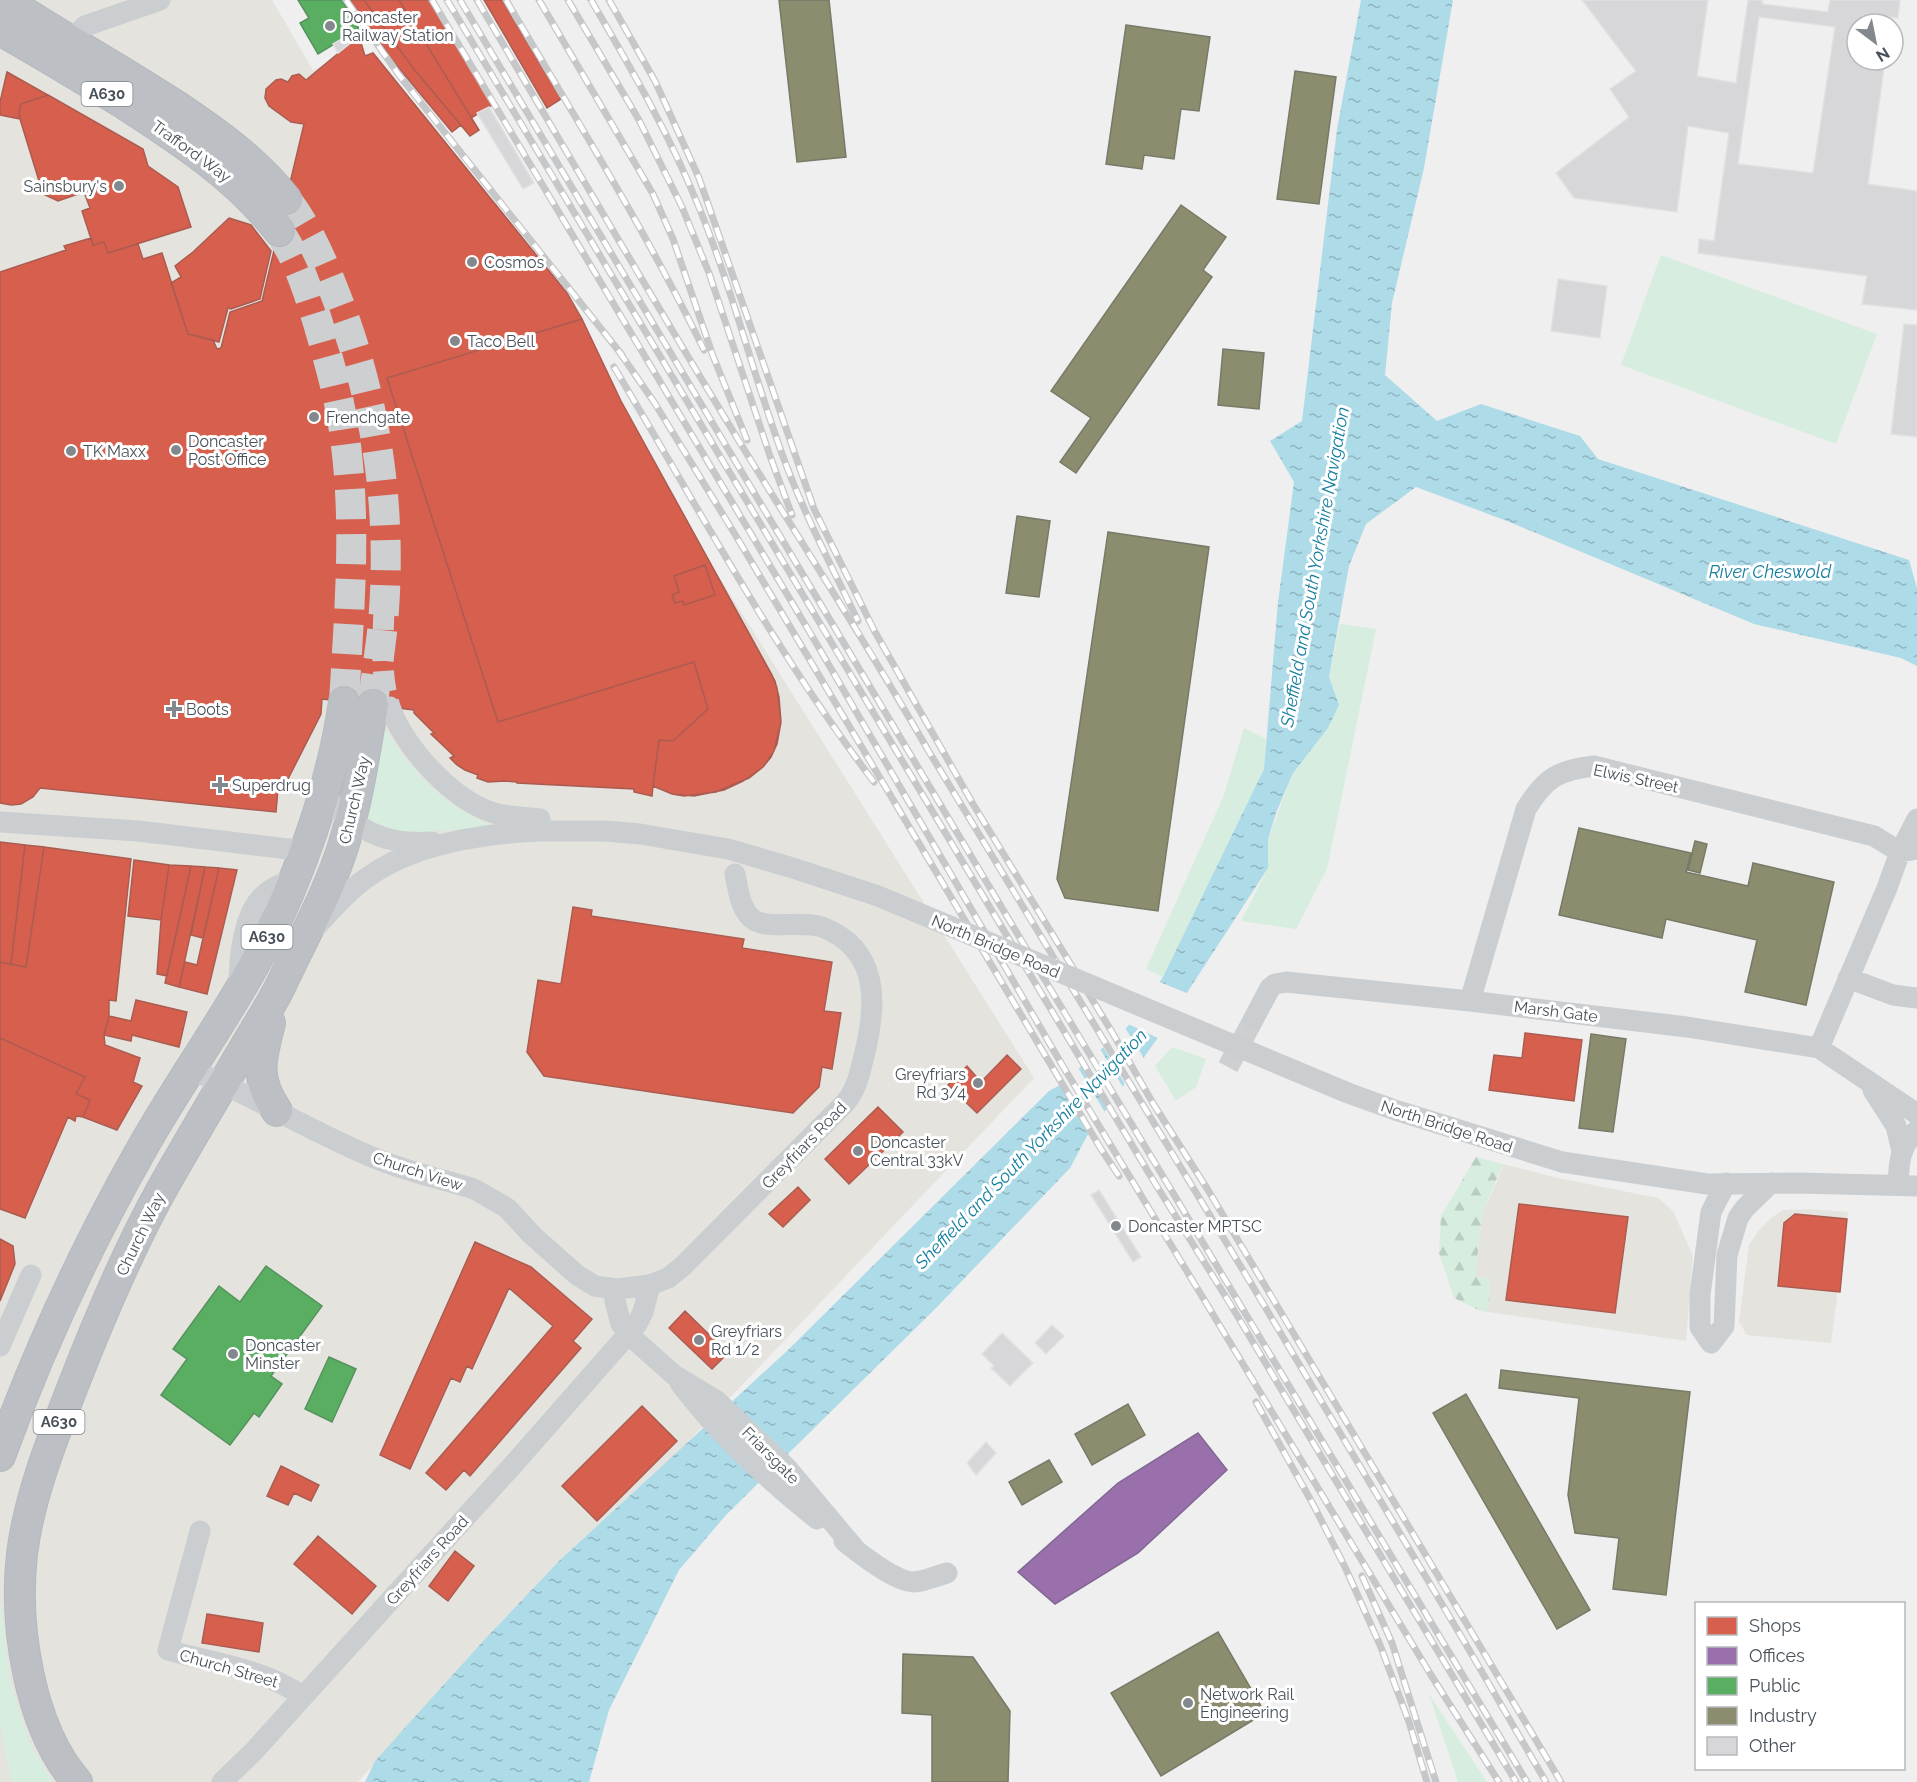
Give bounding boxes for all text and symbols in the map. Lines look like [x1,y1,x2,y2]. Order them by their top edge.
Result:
place label: Doncaster Railway Station [342,8,454,45]
north arrow [1845,12,1905,72]
marker: Doncaster Railway Station [323,19,337,33]
text: N [1872,43,1893,66]
road number: A630 [82,82,132,106]
street label: Trafford Way [148,116,235,187]
place label: Sainsbury's [24,177,107,196]
marker: Sainsbury's [112,179,126,193]
place label: Cosmos [484,253,544,272]
marker: Cosmos [465,255,479,269]
place label: Taco Bell [467,332,536,351]
marker: Taco Bell [448,334,462,348]
water label: Sheffield and South Yorkshire Navigation [1276,405,1353,730]
place label: Frenchgate [326,408,410,427]
marker: Frenchgate [307,410,321,424]
place label: Doncaster Post Office [188,432,266,469]
place label: TK Maxx [83,442,146,461]
marker: Doncaster Post Office [169,443,183,457]
marker: TK Maxx [64,444,78,458]
water label: River Cheswold [1709,561,1833,582]
place label: Boots [186,700,229,719]
marker: Boots [167,702,181,716]
street label: Church Way [335,754,374,846]
street label: Elwis Street [1592,760,1681,797]
place label: Superdrug [232,776,311,795]
marker: Superdrug [213,778,227,792]
street label: North Bridge Road [929,911,1063,982]
road number: A630 [242,925,292,949]
street label: Marsh Gate [1513,997,1599,1026]
water label: Sheffield and South Yorkshire Navigation [910,1024,1151,1274]
place label: Greyfriars Rd 3/4 [895,1065,966,1102]
marker: Greyfriars Rd 3/4 [971,1076,985,1090]
street label: North Bridge Road [1378,1096,1515,1157]
street label: Greyfriars Road [758,1098,851,1193]
place label: Doncaster Central 33kV [870,1133,964,1170]
marker: Doncaster Central 33kV [851,1144,865,1158]
street label: Church View [371,1148,465,1195]
street label: Church Way [112,1189,169,1279]
place label: Doncaster MPTSC [1128,1217,1262,1236]
marker: Doncaster MPTSC [1109,1219,1123,1233]
place label: Greyfriars Rd 1/2 [711,1322,782,1359]
marker: Greyfriars Rd 1/2 [692,1333,706,1347]
place label: Doncaster Minster [245,1336,321,1373]
marker: Doncaster Minster [226,1347,240,1361]
road number: A630 [34,1410,84,1434]
street label: Friarsgate [738,1423,803,1488]
street label: Greyfriars Road [382,1512,472,1609]
legend [1695,1602,1905,1770]
text: Shops [1749,1615,1801,1636]
street label: Church Street [177,1645,281,1692]
text: Offices [1749,1645,1805,1666]
text: Public [1749,1675,1801,1696]
place label: Network Rail Engineering [1200,1685,1295,1722]
marker: Network Rail Engineering [1181,1696,1195,1710]
text: Industry [1749,1705,1817,1726]
text: Other [1749,1735,1797,1756]

